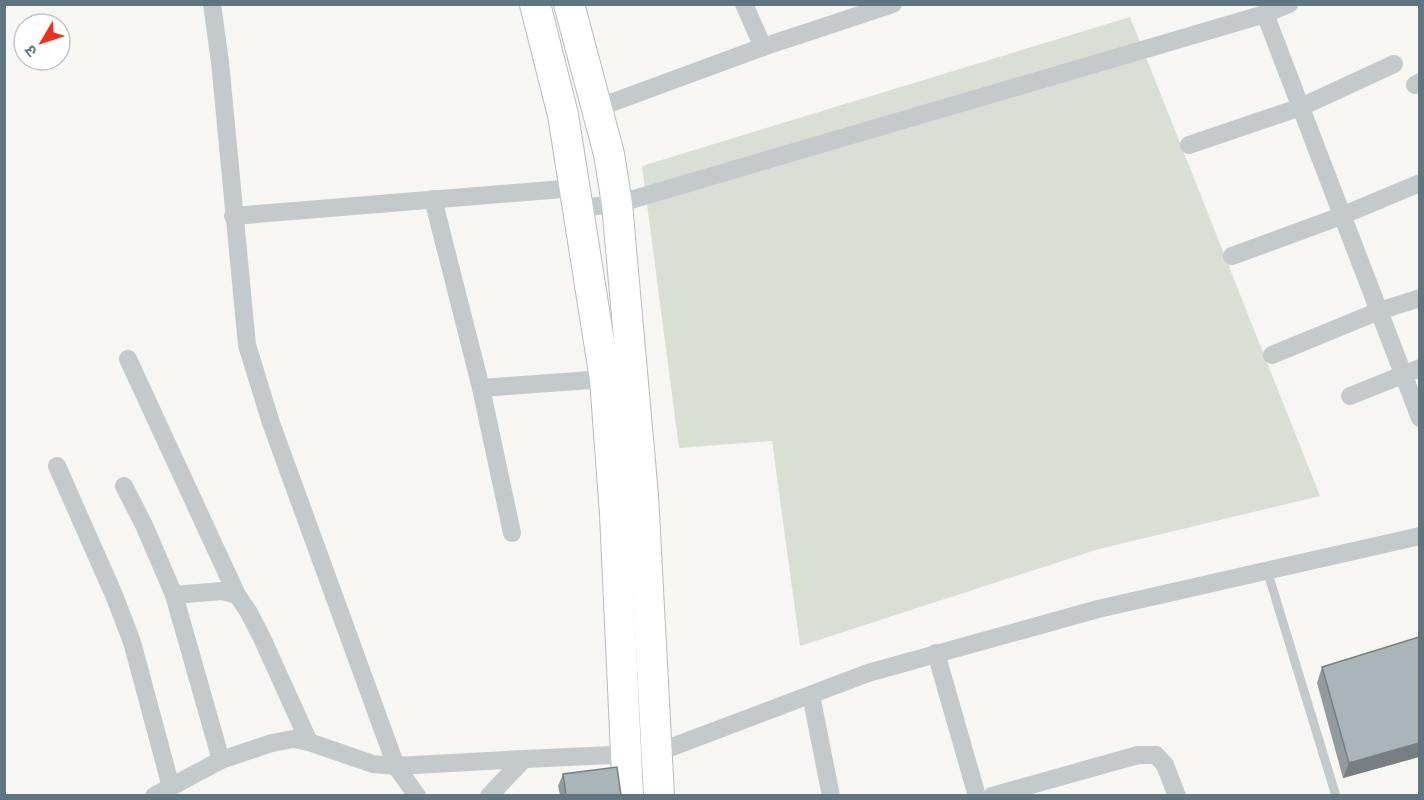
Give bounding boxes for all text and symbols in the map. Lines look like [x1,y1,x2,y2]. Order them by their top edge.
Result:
north arrow [12,12,72,72]
text: उ [20,41,41,61]

